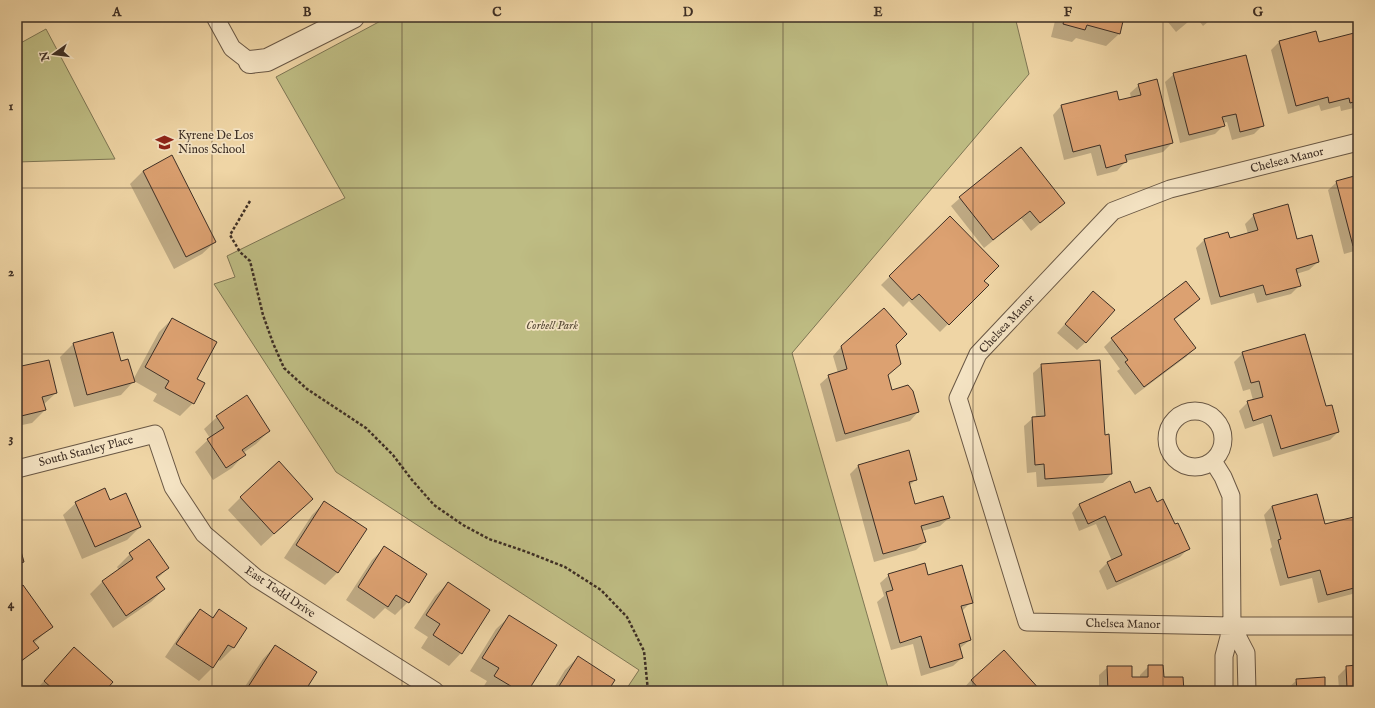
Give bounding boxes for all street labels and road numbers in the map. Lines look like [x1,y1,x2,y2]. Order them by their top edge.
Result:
street label: Chelsea Manor [1249,144,1326,176]
street label: Chelsea Manor [976,291,1038,357]
street label: South Stanley Place [37,432,135,470]
street label: East Todd Drive [242,563,319,621]
street label: Chelsea Manor [1085,616,1161,632]

